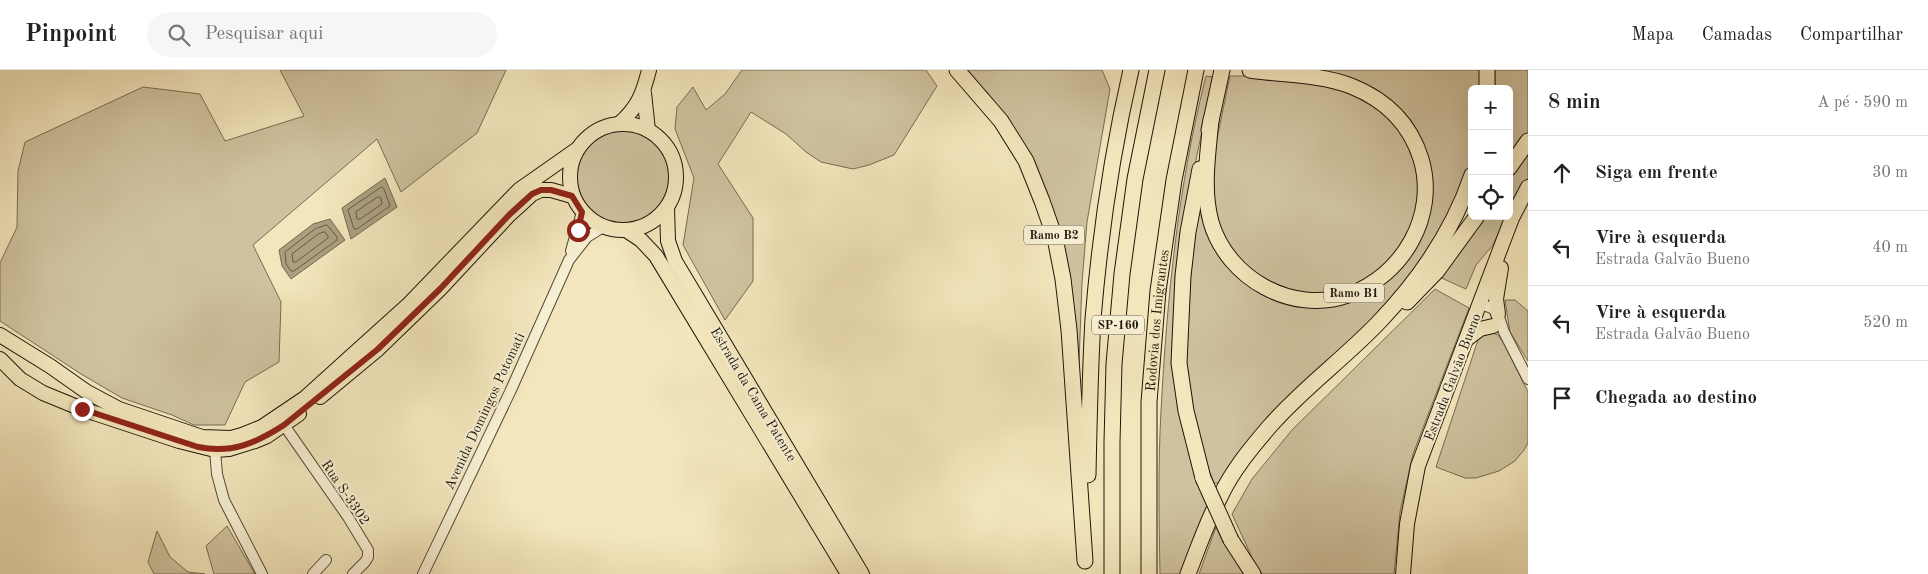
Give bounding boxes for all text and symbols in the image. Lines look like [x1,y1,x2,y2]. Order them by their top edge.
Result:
search box [147,12,497,57]
icon: search [165,21,193,49]
text: Pinpoint [25,23,117,47]
text: Pesquisar aqui [205,25,323,44]
text: Mapa [1632,26,1674,44]
text: Camadas [1702,26,1772,44]
text: Compartilhar [1800,26,1903,44]
map controls [1468,85,1513,220]
button: + [1468,85,1513,130]
text: 8 min [1548,92,1601,113]
text: A pé · 590 m [1817,95,1908,111]
button: − [1468,130,1513,175]
icon: ahead [1548,159,1576,187]
text: Siga em frente [1595,164,1718,183]
text: 30 m [1872,165,1908,181]
button: locate [1468,175,1513,220]
route start [567,219,590,242]
road number: Ramo B2 [1024,226,1084,244]
text: Vire à esquerda [1595,229,1726,248]
icon: left [1548,234,1576,262]
text: 40 m [1872,240,1908,256]
street label: Rodovia dos Imigrantes [1144,249,1172,392]
text: Estrada Galvão Bueno [1595,252,1750,268]
road number: Ramo B1 [1324,284,1384,302]
text: Vire à esquerda [1595,304,1726,323]
icon: left [1548,309,1576,337]
street label: Estrada Galvão Bueno [1422,312,1484,443]
text: 520 m [1863,315,1908,331]
road number: SP-160 [1092,316,1144,334]
street label: Estrada da Cama Patente [708,325,799,464]
text: Estrada Galvão Bueno [1595,327,1750,343]
street label: Avenida Domingos Potomati [442,331,528,492]
icon: arrive [1548,384,1576,412]
text: Chegada ao destino [1595,389,1757,408]
route end [71,398,94,421]
street label: Rua S-3302 [318,458,372,527]

